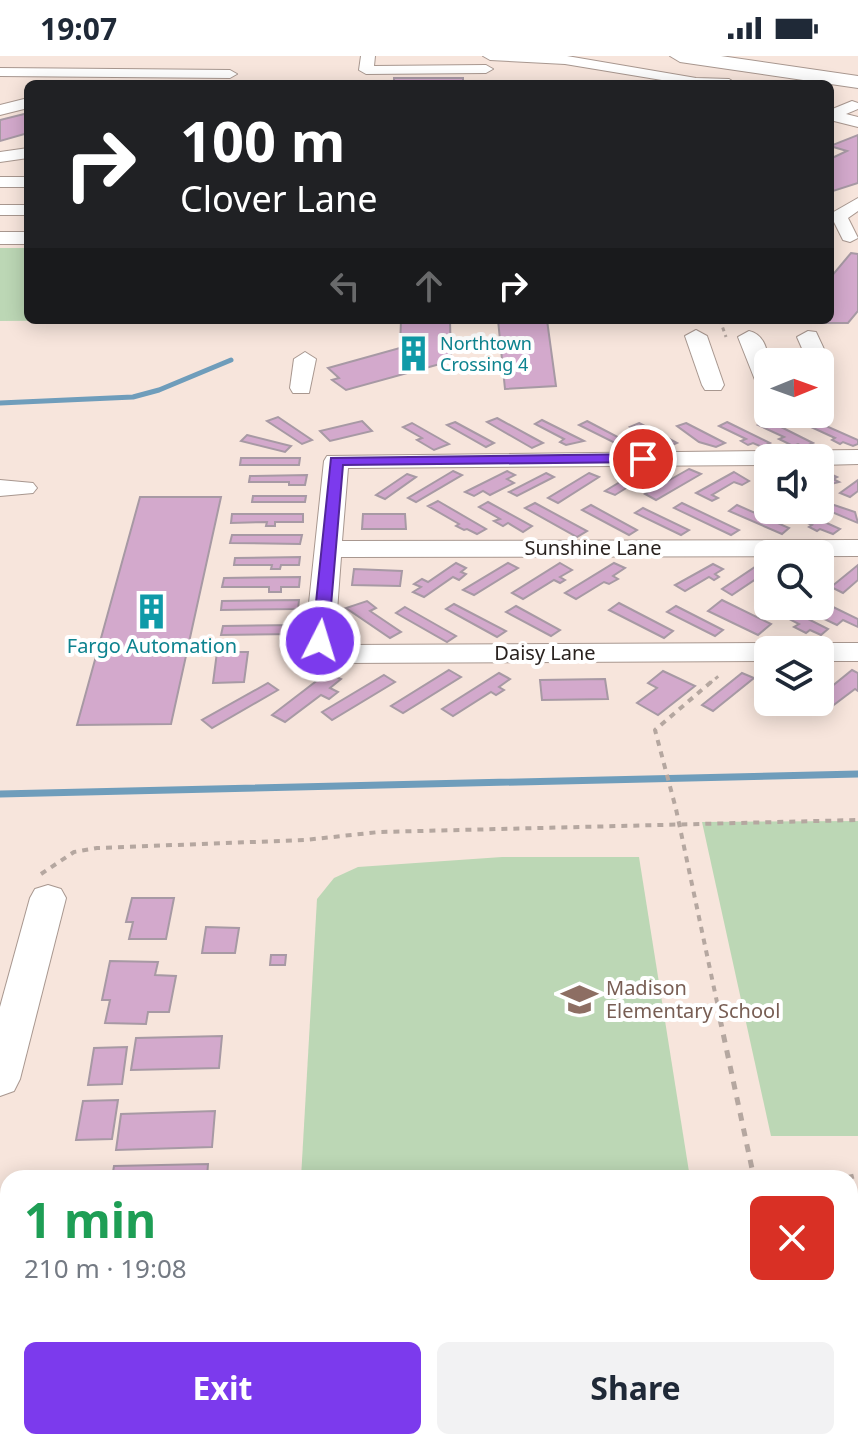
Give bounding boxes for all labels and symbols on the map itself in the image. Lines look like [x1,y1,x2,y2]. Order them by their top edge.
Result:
place label: Northtown Crossing 4 [440,331,532,376]
building icon: Northtown Crossing 4 [395,335,433,373]
north arrow [754,348,834,428]
pin [609,425,677,493]
street label: Sunshine Lane [525,534,661,561]
building icon: Fargo Automation [133,592,171,630]
position arrow [278,599,362,683]
place label: Fargo Automation [67,632,237,659]
street label: Daisy Lane [494,639,596,666]
place label: Madison Elementary School [606,974,780,1024]
school or university icon: Madison Elementary School [561,980,599,1018]

